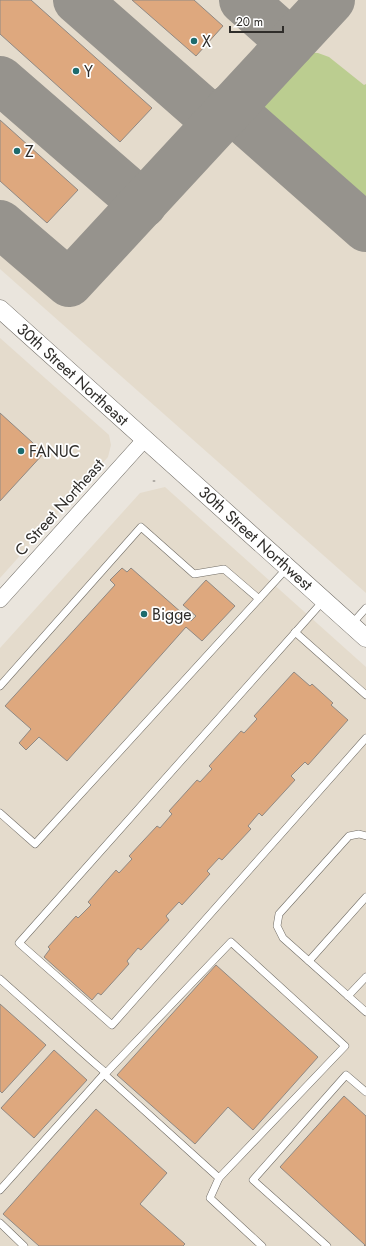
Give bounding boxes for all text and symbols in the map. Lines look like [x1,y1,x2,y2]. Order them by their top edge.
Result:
scale bar [230,8,283,34]
text: 20 m [236,13,263,31]
place label: X [202,30,211,53]
marker: X [189,36,199,46]
place label: Y [84,60,93,83]
marker: Y [71,66,81,76]
place label: Z [25,140,34,163]
marker: Z [12,146,22,156]
street label: 30th Street Northeast [12,318,134,431]
place label: FANUC [29,440,80,463]
marker: FANUC [16,446,26,456]
street label: C Street Northeast [9,454,109,561]
street label: 30th Street Northwest [194,481,318,596]
place label: Bigge [152,603,192,626]
marker: Bigge [139,609,149,619]

